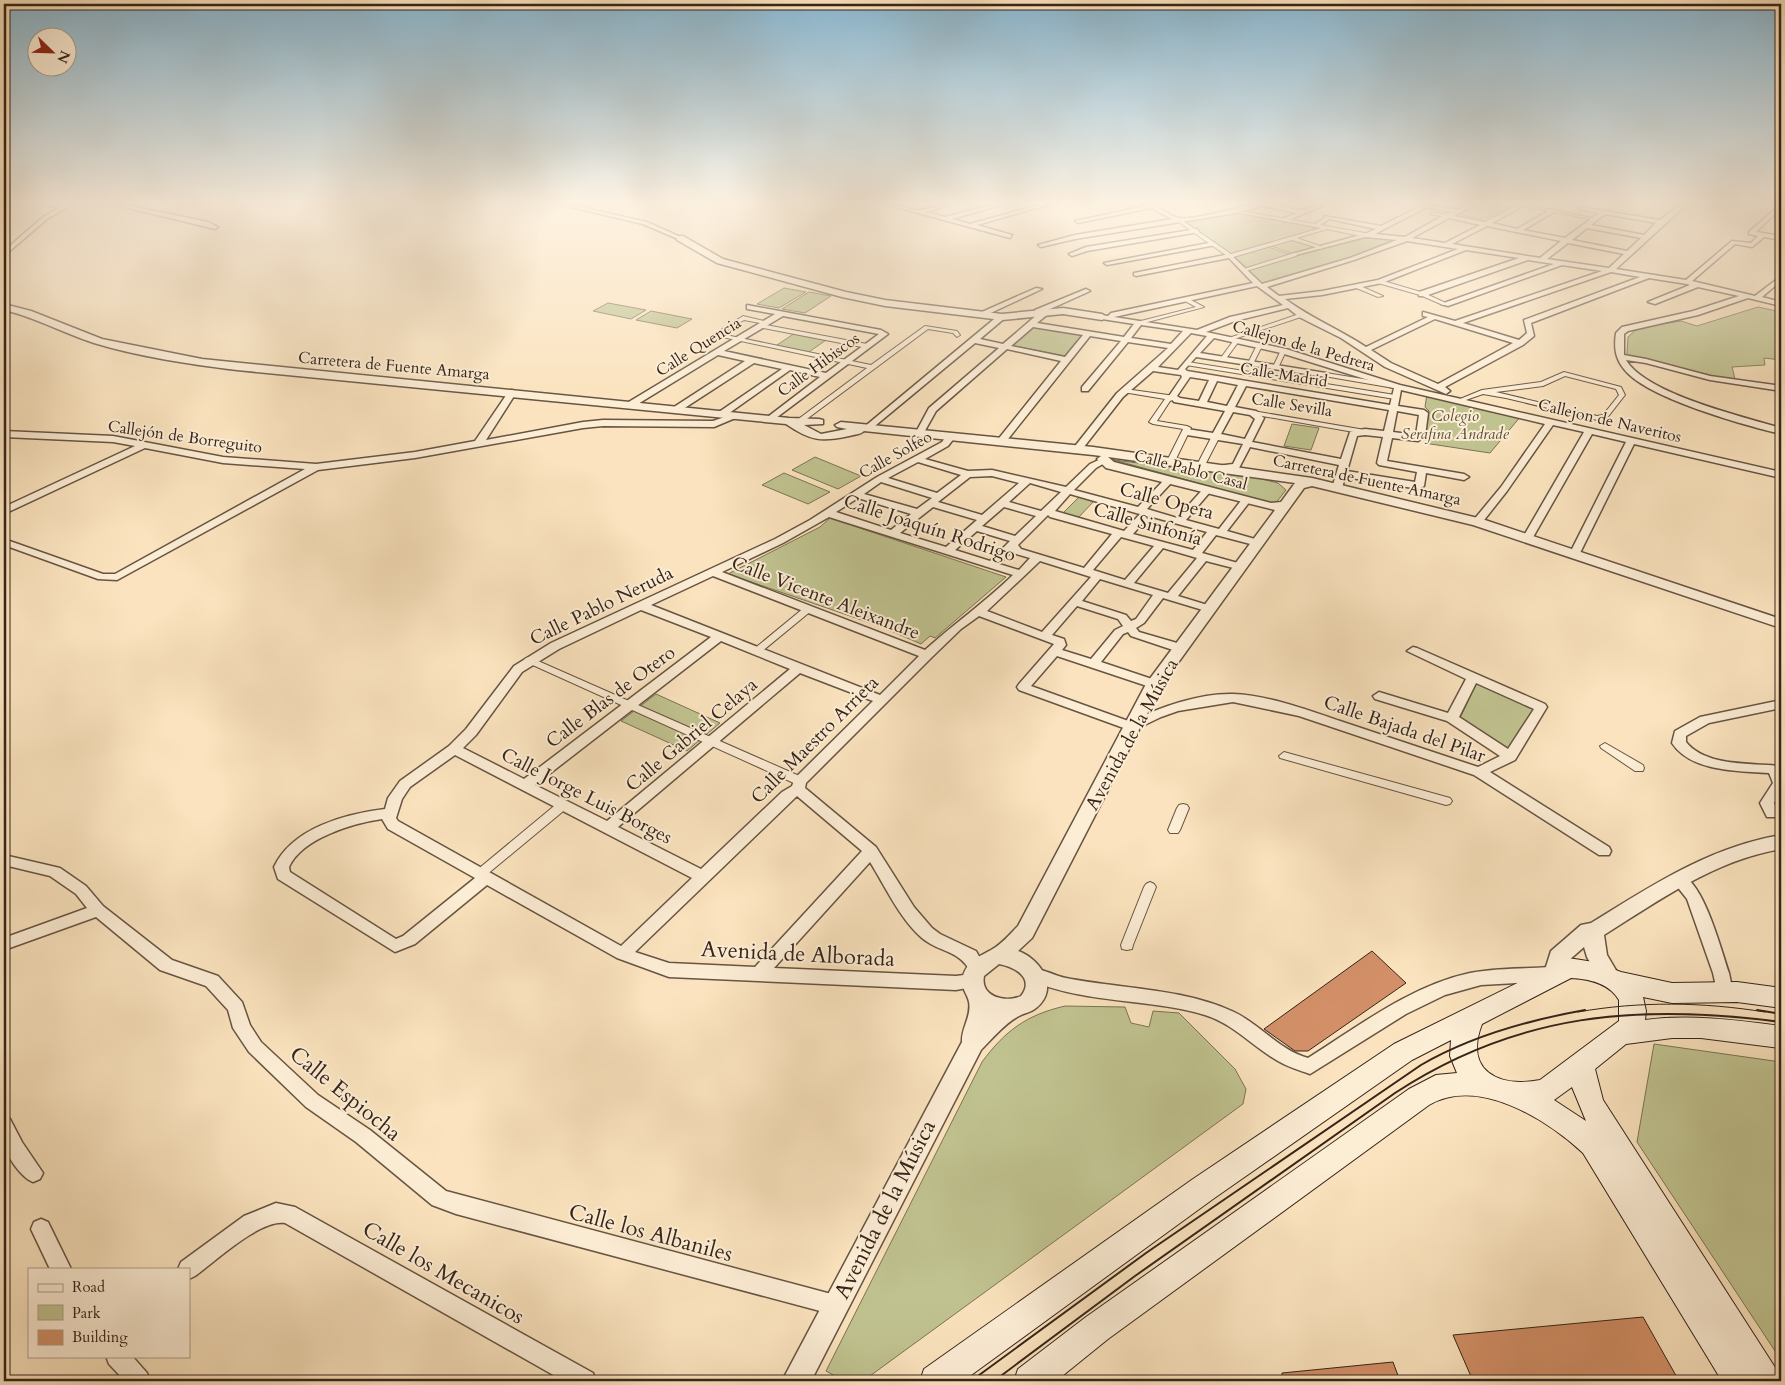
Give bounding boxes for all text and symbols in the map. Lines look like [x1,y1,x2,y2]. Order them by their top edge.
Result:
north arrow [28,28,78,78]
text: N [52,48,75,66]
street label: Calle Quencia [652,312,745,382]
street label: Callejon de la Pedrera [1230,315,1378,377]
street label: Calle Hibiscos [773,328,864,402]
street label: Carretera de Fuente Amarga [297,347,491,385]
street label: Calle Madrid [1239,357,1330,393]
street label: Calle Sevilla [1250,388,1334,422]
street label: Callejon de Naveritos [1536,394,1684,448]
park label: Colegio Serafina Andrade [1401,405,1510,445]
street label: Callejón de Borreguito [106,415,264,459]
street label: Calle Solfeo [855,426,936,484]
street label: Calle Pablo Casal [1132,444,1250,496]
street label: Carretera de Fuente Amarga [1271,449,1463,511]
street label: Calle Opera [1117,476,1217,526]
street label: Calle Joaquín Rodrigo [840,488,1019,568]
street label: Calle Sinfonía [1090,496,1205,552]
street label: Calle Vicente Aleixandre [728,550,924,646]
street label: Calle Pablo Neruda [525,560,677,652]
street label: Calle Blas de Otero [541,640,681,754]
street label: Avenida de la Música [1079,654,1185,815]
street label: Calle Maestro Arrieta [745,670,884,809]
street label: Calle Gabriel Celaya [620,672,763,798]
street label: Calle Bajada del Pilar [1320,689,1489,769]
street label: Calle Jorge Luis Borges [497,741,676,850]
street label: Avenida de Alborada [700,934,896,974]
street label: Calle Espiocha [283,1039,408,1148]
street label: Avenida de la Música [827,1114,943,1304]
street label: Calle los Albaniles [566,1197,736,1269]
street label: Calle los Mecanicos [357,1214,530,1331]
legend [28,1268,190,1358]
text: Road [72,1277,105,1297]
text: Park [72,1303,101,1323]
text: Building [72,1327,128,1347]

